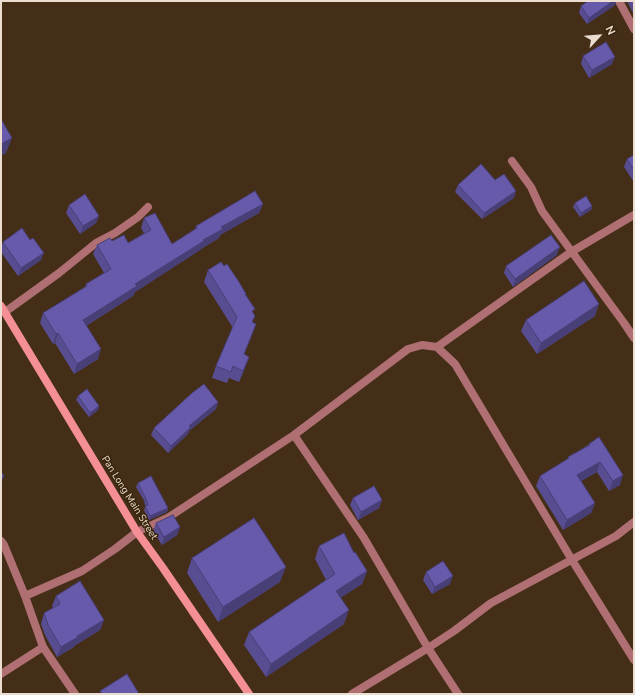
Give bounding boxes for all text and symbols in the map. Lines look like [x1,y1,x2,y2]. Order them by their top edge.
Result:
north arrow [579,16,619,56]
text: N [602,24,619,38]
street label: Pan Long Main Street [98,454,160,542]

